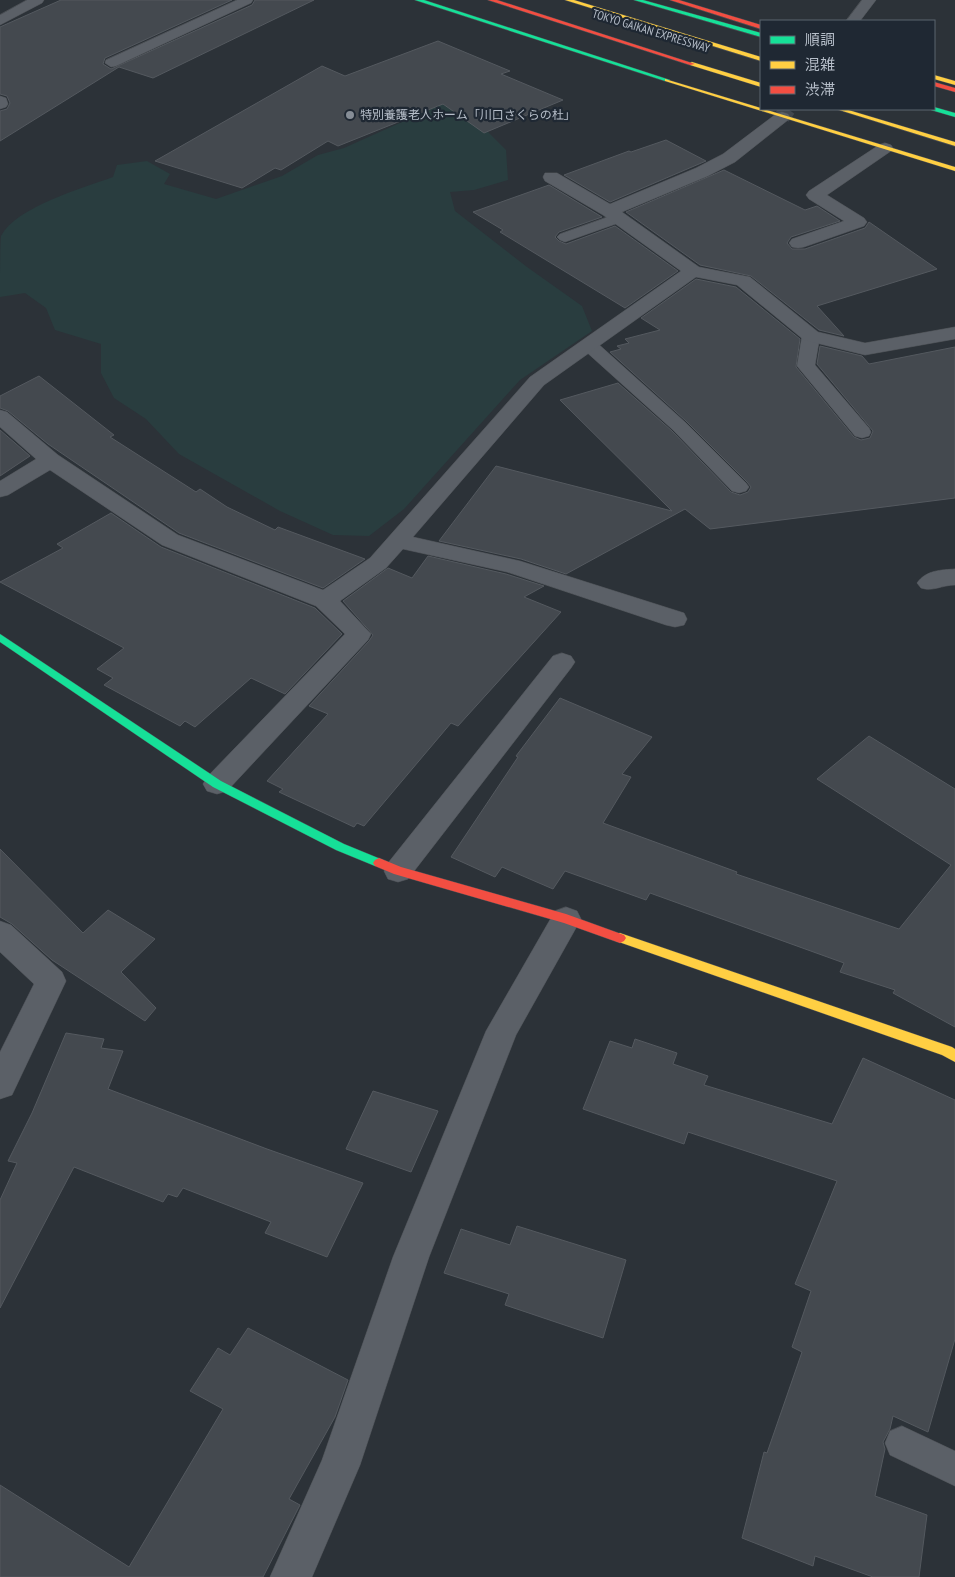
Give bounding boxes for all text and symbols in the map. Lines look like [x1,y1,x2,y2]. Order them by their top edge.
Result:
street label: TOKYO GAIKAN EXPRESSWAY [591,6,712,56]
legend [760,20,935,110]
text: 順調 [805,30,835,49]
text: 混雑 [805,55,835,74]
text: 渋滞 [805,80,835,99]
place label: 特別養護老人ホーム「川口さくらの杜」 [360,107,576,122]
marker: 特別養護老人ホーム「川口さくらの杜」 [344,109,356,121]

